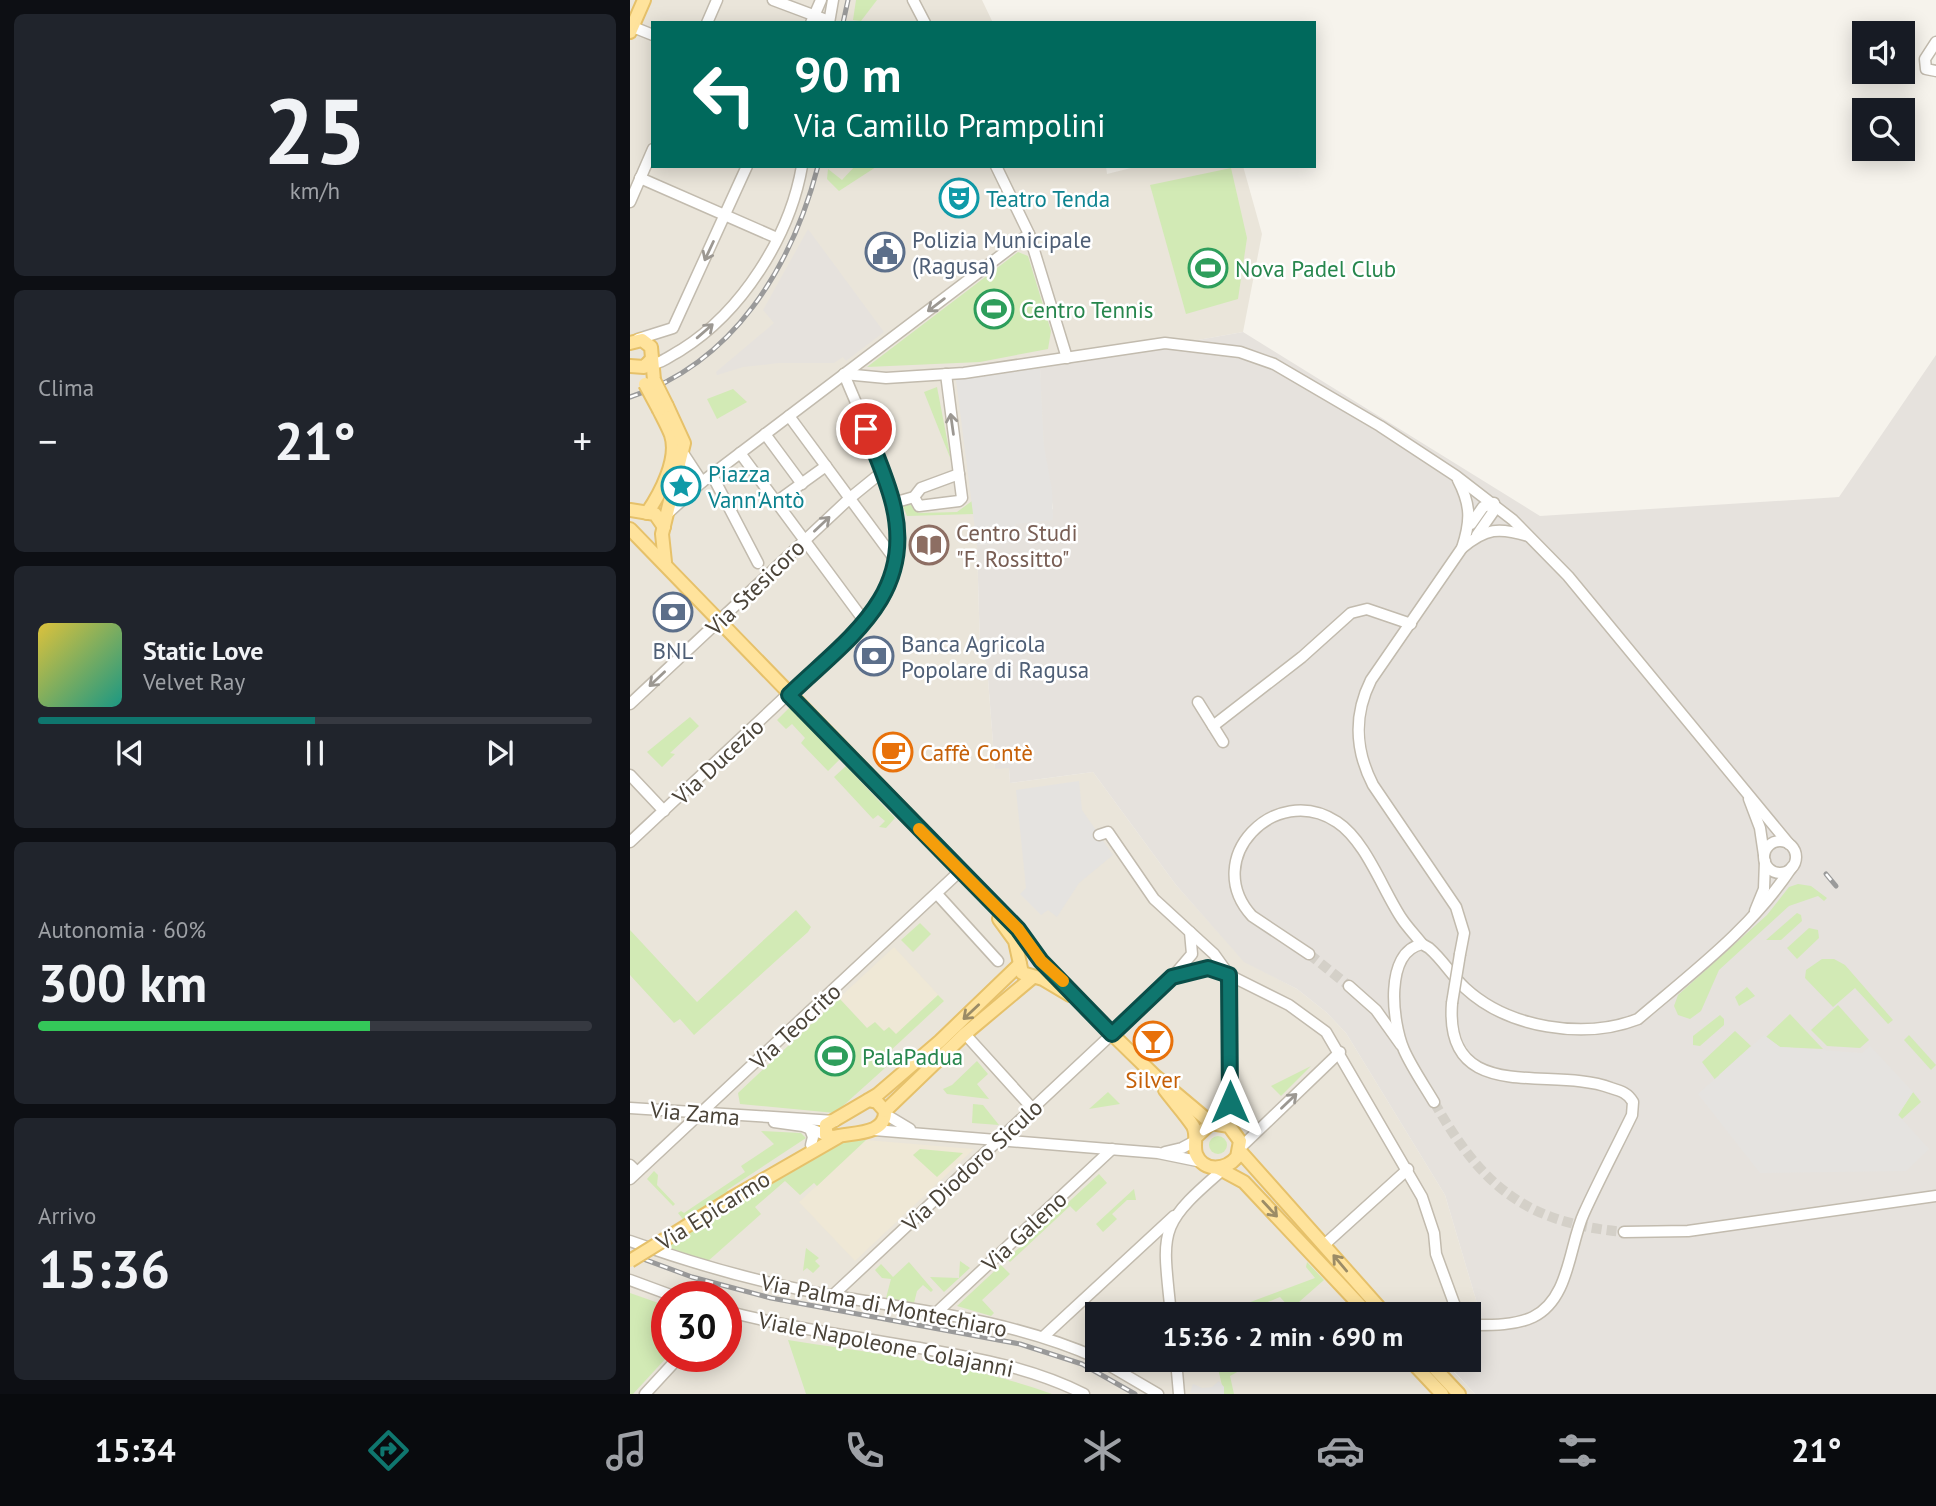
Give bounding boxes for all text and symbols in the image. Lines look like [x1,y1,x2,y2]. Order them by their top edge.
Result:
map controls [1852,21,1915,161]
button: sound [1852,21,1915,84]
text: 90 m [794,42,901,106]
icon: left [679,49,770,140]
text: 25 [263,71,367,189]
button: search [1852,98,1915,161]
text: Via Camillo Prampolini [794,104,1106,146]
text: km/h [290,176,340,205]
theatre icon: Teatro Tenda [938,177,980,219]
place label: Teatro Tenda [986,184,1110,213]
place label: Polizia Municipale (Ragusa) [912,225,1091,280]
public building icon: Polizia Municipale (Ragusa) [864,231,906,273]
one-way arrow [702,239,715,261]
sports icon: Nova Padel Club [1187,247,1229,289]
place label: Nova Padel Club [1235,254,1396,283]
sports icon: Centro Tennis [973,288,1015,330]
place label: Centro Tennis [1021,295,1153,324]
one-way arrow [926,297,945,312]
one-way arrow [696,323,714,339]
text: Clima [38,373,94,402]
pin [836,399,896,459]
text: 21° [274,407,356,474]
icon: arrive [847,410,885,448]
one-way arrow [946,413,959,436]
text: − [38,416,57,465]
text: + [573,416,592,465]
place label: Piazza Vann'Antò [707,459,805,514]
place icon: Piazza Vann'Antò [660,465,702,507]
one-way arrow [813,515,830,532]
place label: Centro Studi "F. Rossitto" [956,518,1078,573]
library icon: Centro Studi "F. Rossitto" [908,524,950,566]
street label: Via Stesicoro [699,533,811,642]
bank icon: BNL [652,591,694,633]
place label: Banca Agricola Popolare di Ragusa [901,629,1089,684]
text: Static Love [143,634,264,667]
bank icon: Banca Agricola Popolare di Ragusa [853,635,895,677]
place label: BNL [653,636,694,665]
text: Velvet Ray [143,667,245,696]
one-way arrow [649,671,666,688]
street label: Via Ducezio [666,711,770,811]
cafe icon: Caffè Contè [872,731,914,773]
icon: previous [111,734,149,772]
icon: pause [296,734,334,772]
icon: next [481,734,519,772]
place label: Caffè Contè [920,738,1033,767]
text: Autonomia · 60% [38,915,206,944]
text: 300 km [38,949,207,1016]
street label: Via Teocrito [743,977,847,1076]
one-way arrow [963,1003,980,1020]
bar icon: Silver [1132,1020,1174,1062]
sports icon: PalaPadua [814,1035,856,1077]
place label: PalaPadua [862,1042,963,1071]
place label: Silver [1125,1065,1181,1094]
position arrow [1193,1065,1267,1139]
one-way arrow [1280,1092,1297,1109]
street label: Via Diodoro Siculo [895,1093,1048,1238]
street label: Via Zama [648,1095,741,1131]
street label: Via Epicarmo [650,1164,775,1257]
street label: Via Galeno [975,1184,1072,1278]
one-way arrow [1262,1200,1279,1217]
text: Arrivo [38,1201,96,1230]
text: 15:36 [38,1235,170,1302]
one-way arrow [1332,1255,1347,1273]
street label: Via Palma di Montechiaro [757,1267,1010,1343]
speed limit sign: 30 [651,1281,742,1372]
street label: Viale Napoleone Colajanni [755,1305,1016,1383]
text: 15:36 · 2 min · 690 m [1163,1320,1403,1353]
icon: directions [364,1426,413,1475]
icon: music [602,1426,651,1475]
icon: phone [840,1426,889,1475]
icon: climate [1078,1426,1127,1475]
icon: car [1316,1426,1365,1475]
icon: filters [1553,1426,1602,1475]
text: 15:34 [94,1429,176,1471]
text: 21° [1791,1429,1842,1471]

